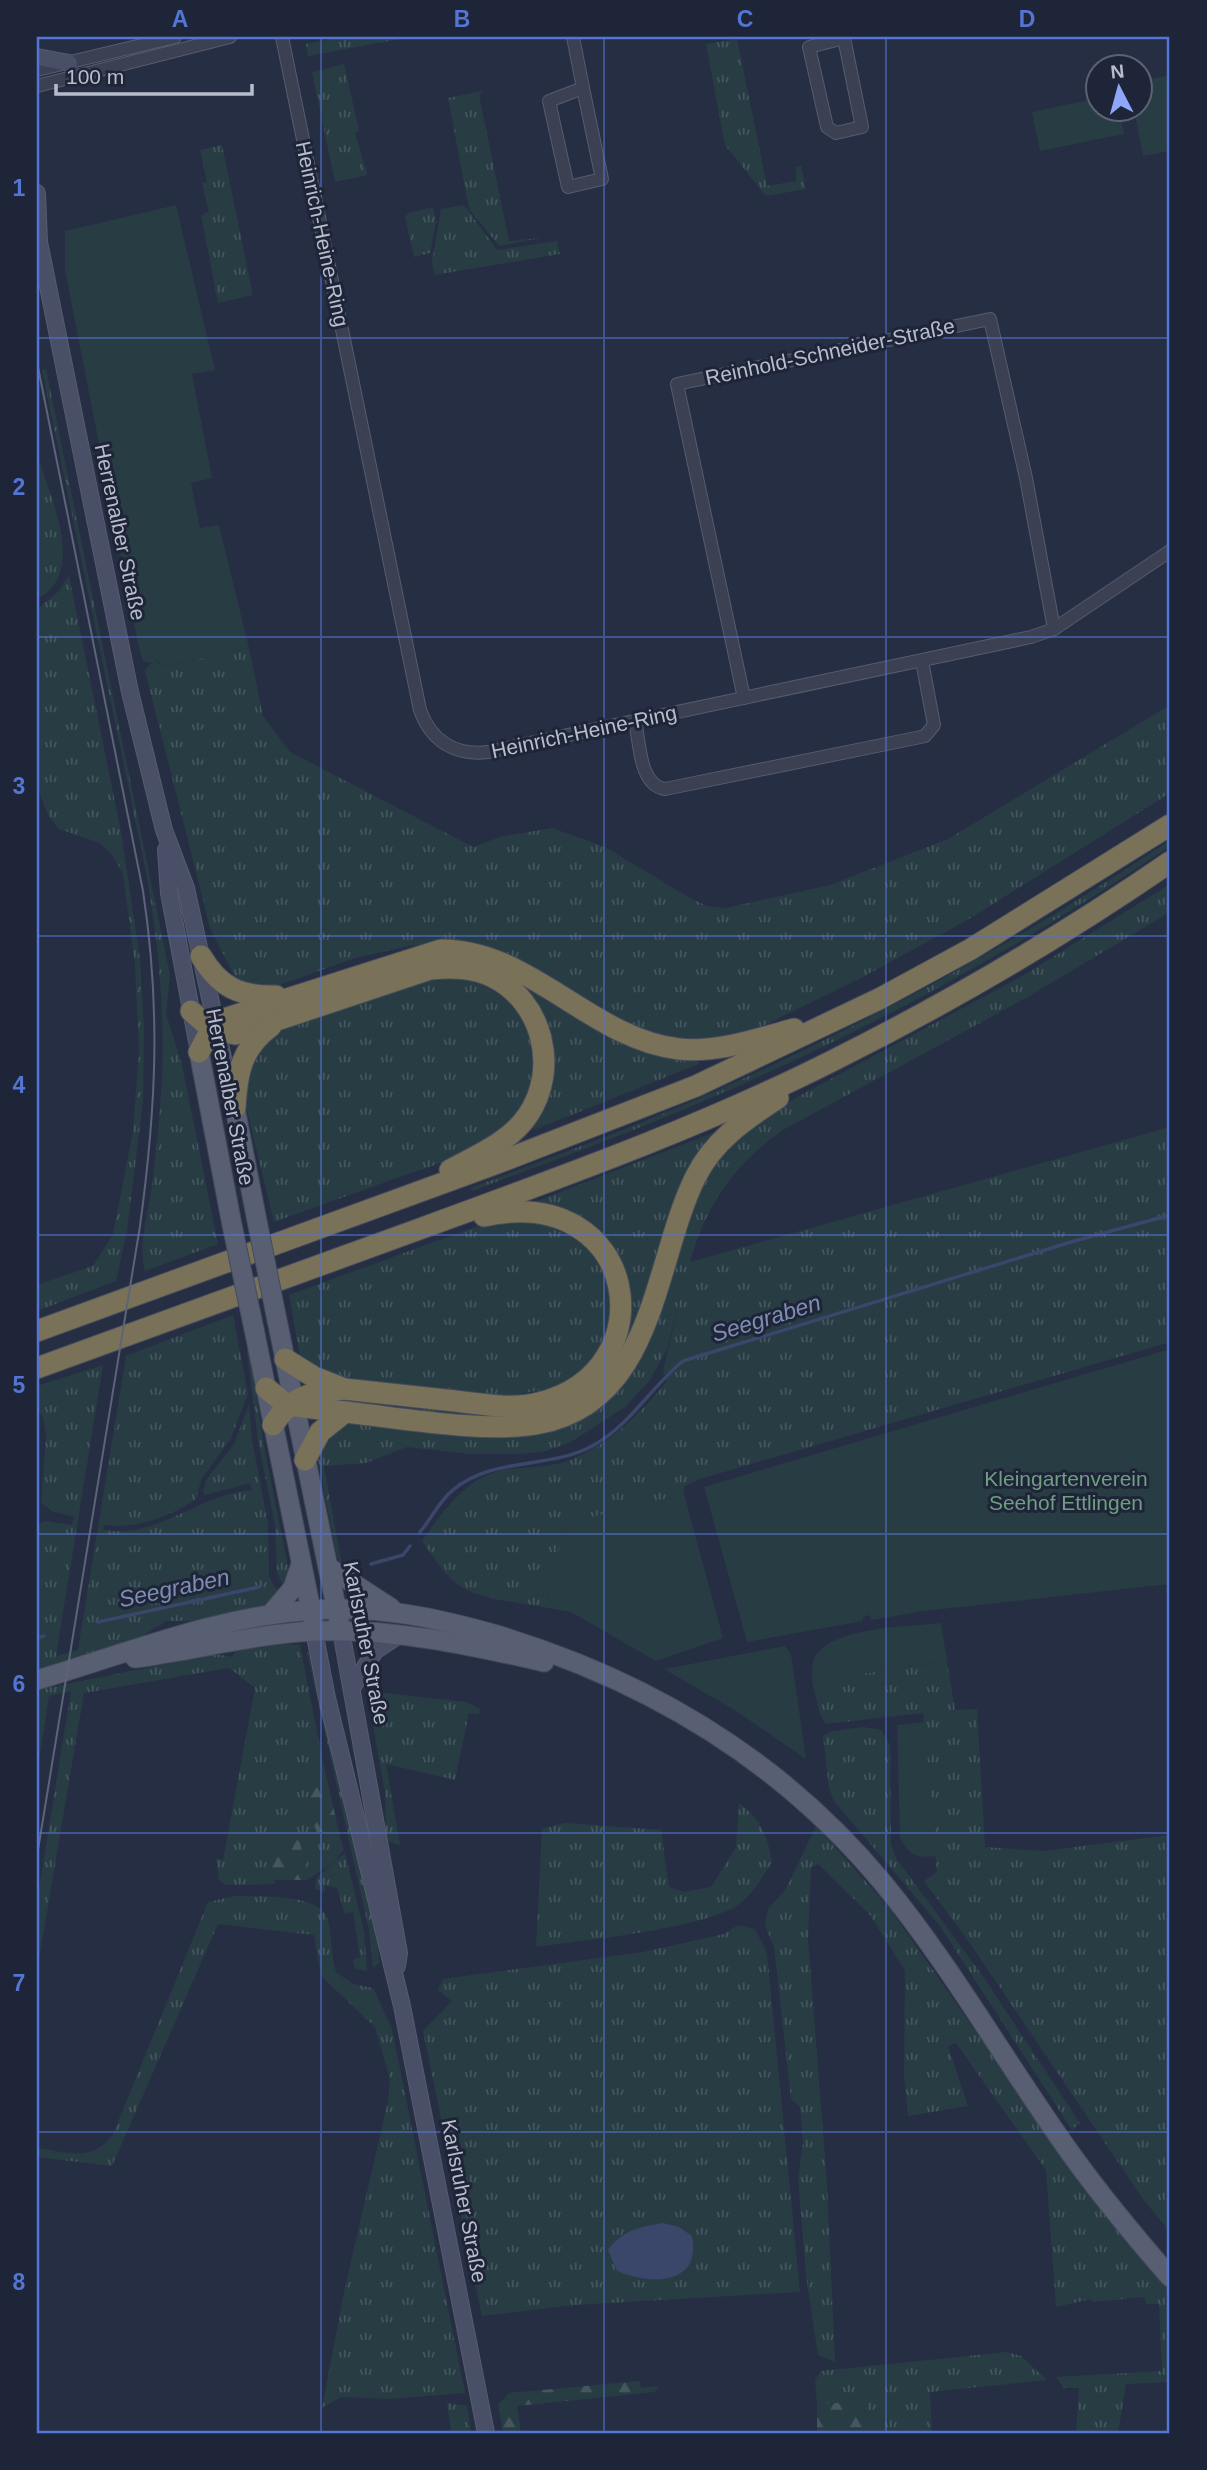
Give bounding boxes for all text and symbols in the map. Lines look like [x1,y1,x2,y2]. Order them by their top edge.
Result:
text: A [172,6,188,32]
text: B [454,6,470,32]
text: C [737,6,753,32]
text: D [1019,6,1035,32]
scale bar [56,52,252,96]
north arrow [1084,52,1154,122]
text: N [1109,60,1125,83]
text: 100 m [66,65,124,88]
street label: Heinrich-Heine-Ring [292,139,353,329]
text: 1 [13,175,26,201]
street label: Reinhold-Schneider-Straße [703,314,957,389]
street label: Herrenalber Straße [91,442,150,622]
text: 2 [13,474,25,500]
street label: Heinrich-Heine-Ring [489,701,679,762]
text: 3 [13,773,25,799]
street label: Herrenalber Straße [202,1006,259,1187]
text: 4 [13,1072,26,1098]
water label: Seegraben [708,1289,824,1347]
text: 5 [13,1372,26,1398]
park label: Kleingartenverein Seehof Ettlingen [984,1467,1148,1514]
street label: Karlsruher Straße [339,1559,394,1726]
water label: Seegraben [116,1564,232,1612]
text: 6 [13,1671,25,1697]
text: 7 [13,1970,25,1996]
street label: Karlsruher Straße [437,2117,492,2284]
text: 8 [13,2269,26,2295]

